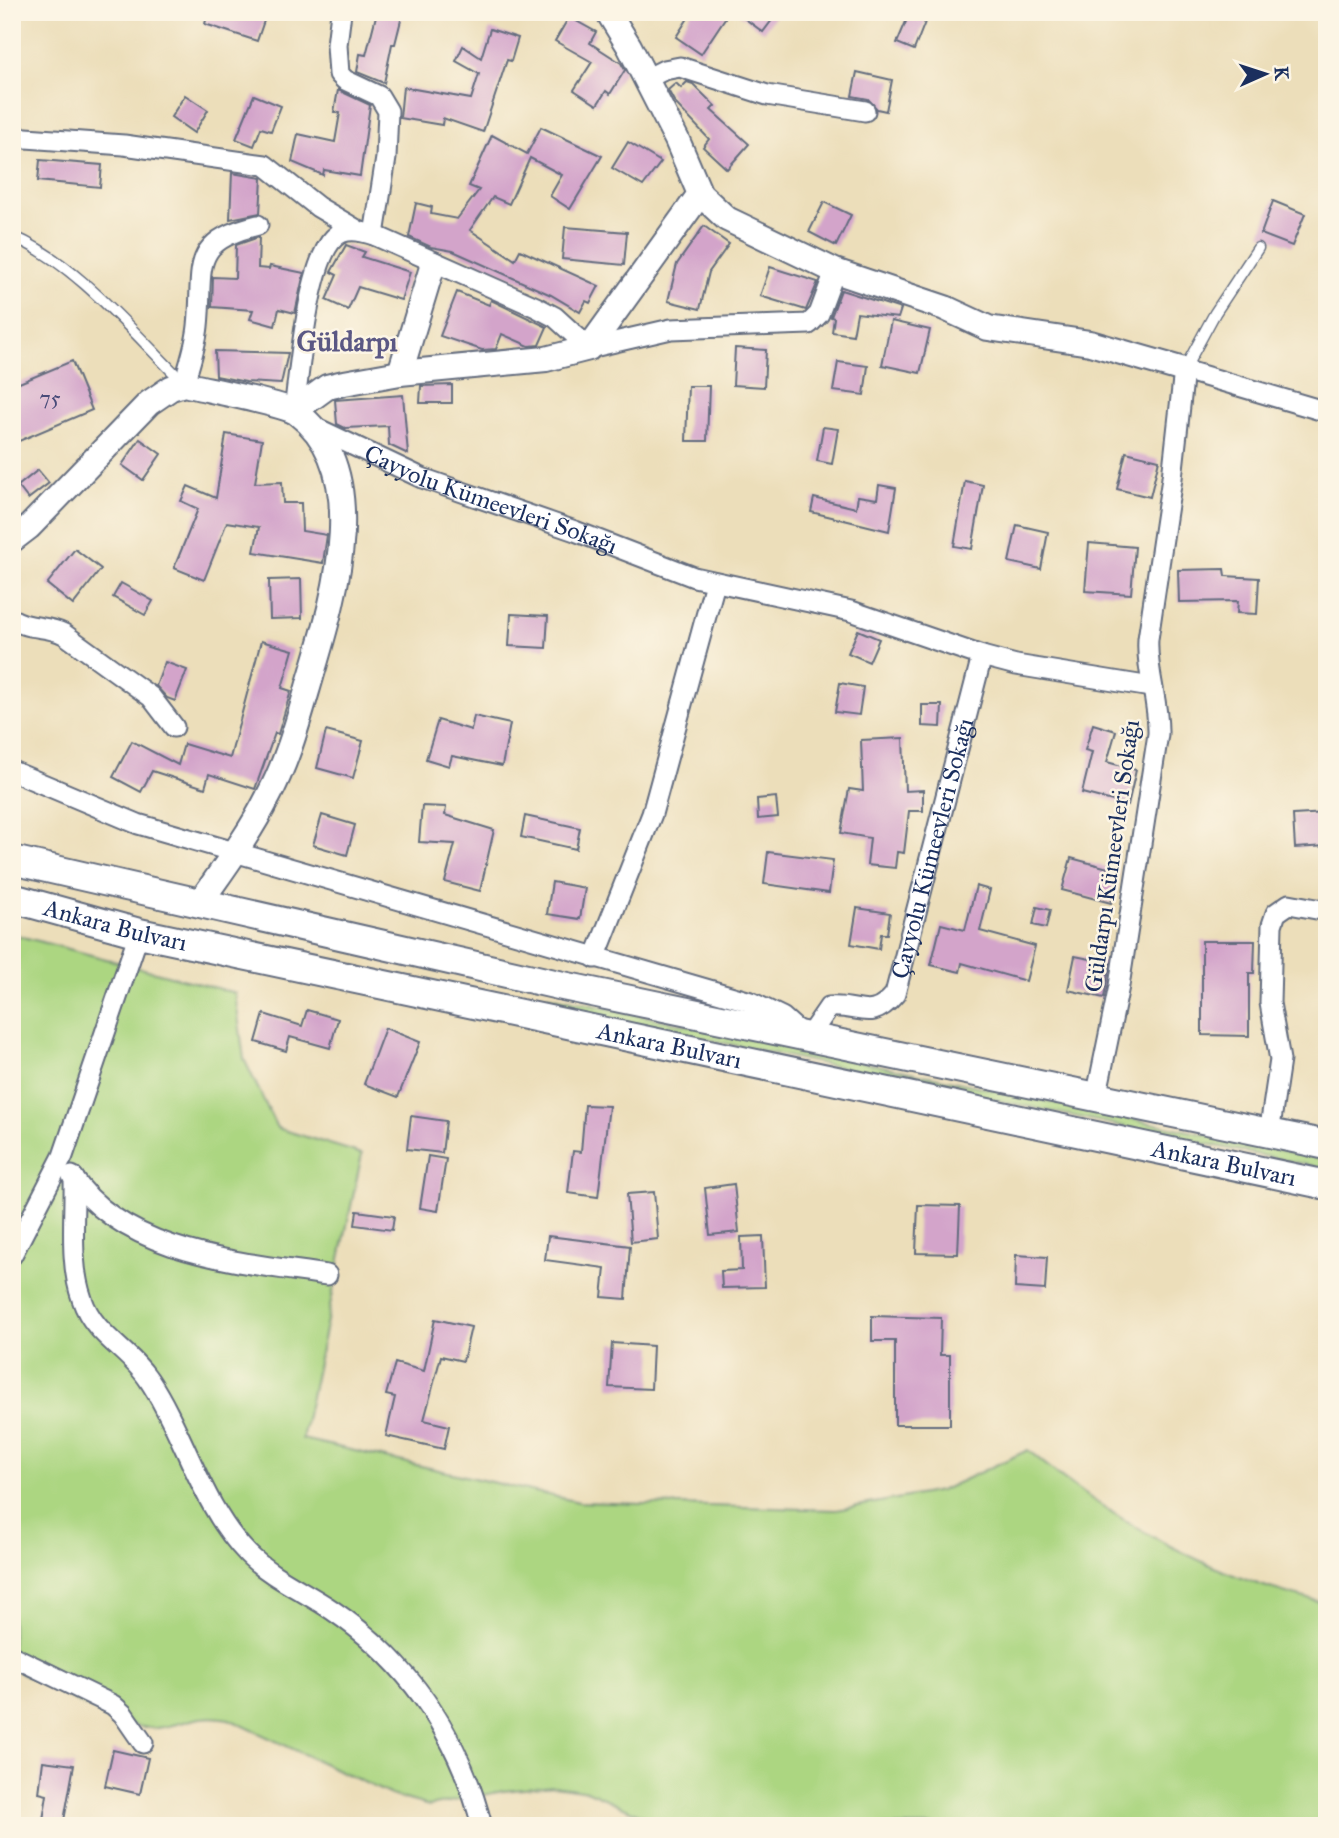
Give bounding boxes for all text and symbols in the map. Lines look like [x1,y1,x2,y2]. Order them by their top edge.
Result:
north arrow [1230,38,1300,108]
text: K [1270,66,1293,82]
district label: Güldarpı [297,324,398,359]
house number: 75 [40,385,61,411]
street label: Çayyolu Kümeevleri Sokağı [360,438,622,561]
street label: Çayyolu Kümeevleri Sokağı [885,714,981,982]
street label: Güldarpı Kümeevleri Sokağı [1078,717,1146,994]
street label: Ankara Bulvarı [39,892,190,958]
street label: Ankara Bulvarı [594,1015,745,1076]
street label: Ankara Bulvarı [1148,1133,1299,1193]

